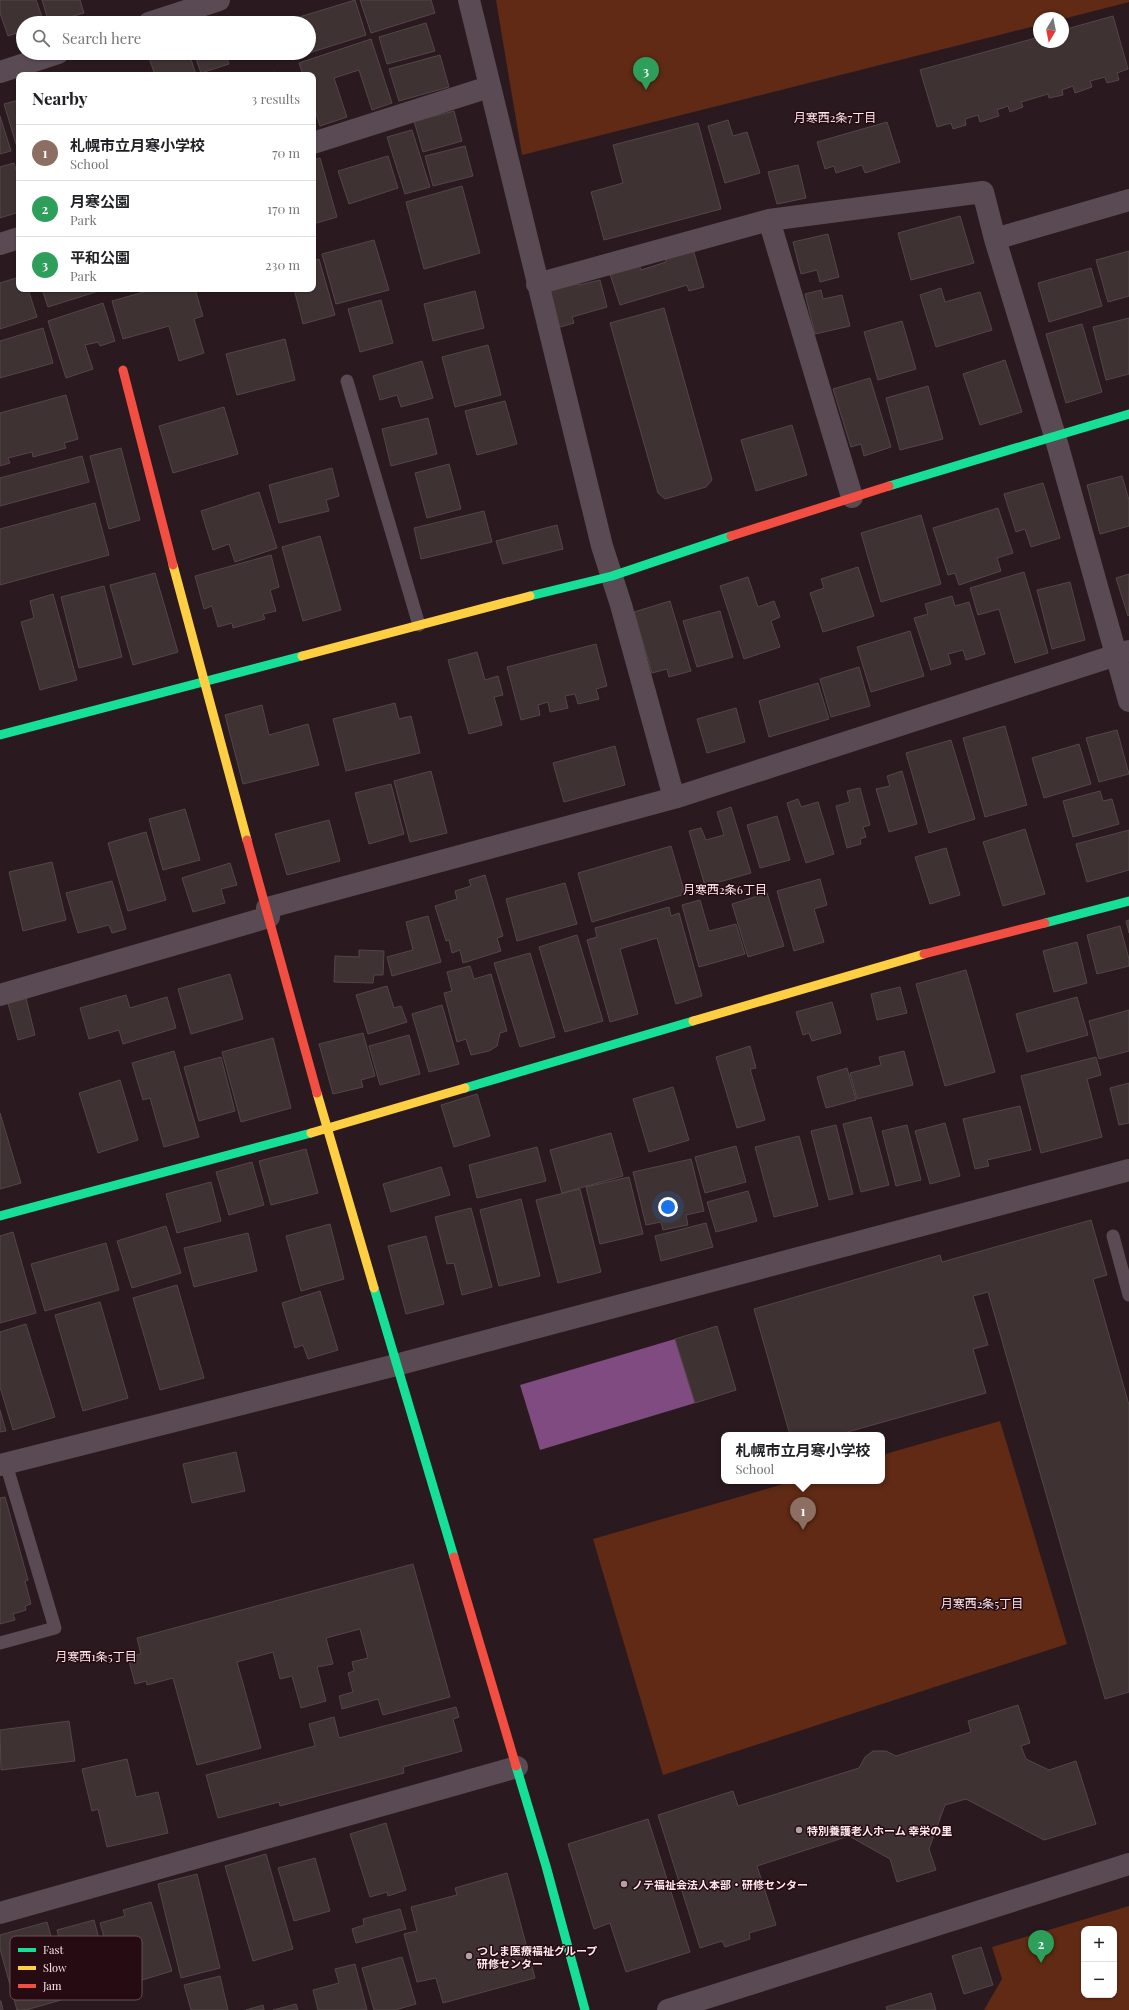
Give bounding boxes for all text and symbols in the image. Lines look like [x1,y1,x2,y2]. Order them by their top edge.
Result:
north arrow [1033,12,1069,48]
search box [16,16,316,60]
icon: search [30,27,52,49]
text: Search here [62,28,141,48]
pin: 3 [633,57,659,90]
text: Nearby [32,87,87,109]
text: 3 results [251,90,300,107]
district label: 月寒西2条7丁目 [794,109,876,125]
text: 札幌市立月寒小学校 [70,135,205,155]
text: 1 [43,144,47,161]
text: 70 m [272,144,300,161]
text: School [70,155,109,172]
text: 月寒公園 [70,191,130,211]
text: 2 [42,200,48,217]
text: 170 m [267,200,300,217]
text: Park [70,211,97,228]
text: 平和公園 [70,247,130,267]
text: 3 [42,256,48,273]
text: 230 m [265,256,300,273]
text: Park [70,267,97,284]
district label: 月寒西2条6丁目 [683,881,767,897]
your location [658,1197,678,1217]
popup [721,1432,885,1484]
text: 札幌市立月寒小学校 [735,1440,871,1460]
text: School [735,1460,774,1477]
pin: 1 [790,1497,816,1530]
district label: 月寒西2条5丁目 [941,1595,1023,1611]
district label: 月寒西1条5丁目 [55,1648,137,1664]
place label: 特別養護老人ホーム 幸栄の里 [807,1823,952,1838]
marker: 特別養護老人ホーム 幸栄の里 [794,1825,804,1835]
place label: ノテ福祉会法人本部・研修センター [632,1877,808,1892]
marker: ノテ福祉会法人本部・研修センター [619,1879,629,1889]
map controls [1081,1926,1117,1998]
button: + [1081,1926,1117,1962]
pin: 2 [1028,1930,1054,1963]
legend [10,1936,142,2000]
text: Fast [43,1942,63,1957]
place label: つしま医療福祉グループ 研修センター [477,1943,597,1971]
marker: つしま医療福祉グループ 研修センター [464,1951,474,1961]
text: Slow [43,1960,67,1975]
button: − [1081,1962,1117,1998]
text: Jam [42,1978,62,1993]

